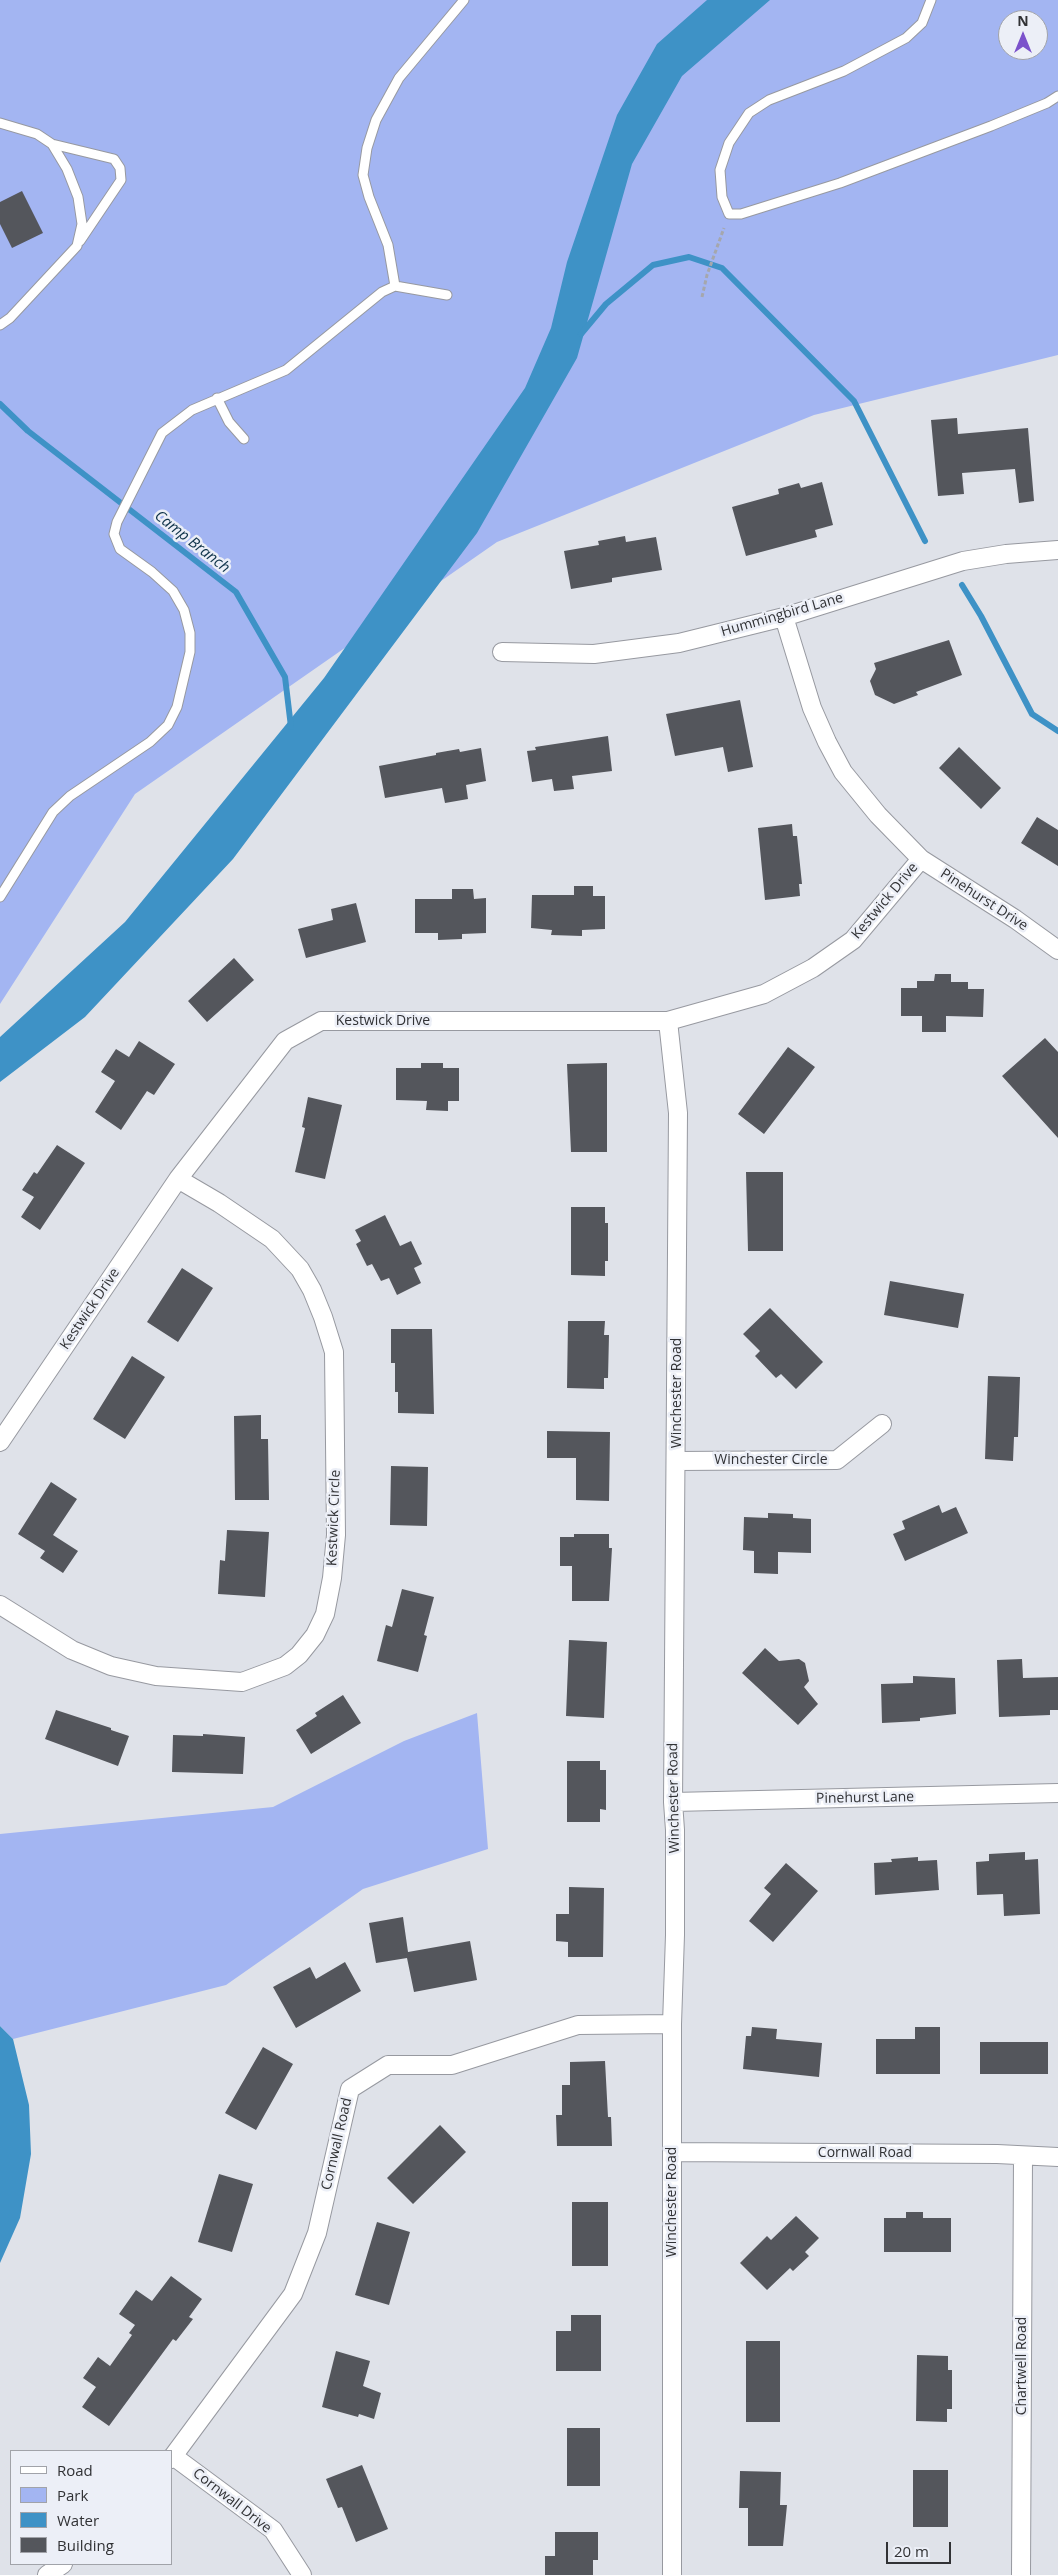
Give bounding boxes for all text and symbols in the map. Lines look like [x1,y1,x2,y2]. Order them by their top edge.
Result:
north arrow [998,10,1048,60]
text: N [1017,11,1029,30]
water label: Camp Branch [151,507,233,577]
street label: Hummingbird Lane [719,590,845,640]
street label: Kestwick Drive [848,859,922,943]
street label: Pinehurst Drive [937,865,1031,935]
street label: Kestwick Drive [336,1013,430,1029]
street label: Kestwick Drive [57,1265,123,1353]
street label: Winchester Road [669,1338,685,1448]
street label: Winchester Circle [714,1452,828,1468]
street label: Kestwick Circle [324,1470,344,1566]
street label: Winchester Road [665,1743,683,1853]
street label: Pinehurst Lane [816,1789,914,1807]
street label: Cornwall Road [318,2096,356,2192]
street label: Cornwall Road [818,2145,912,2161]
street label: Winchester Road [664,2147,680,2257]
street label: Chartwell Road [1014,2317,1030,2415]
legend [10,2450,172,2565]
text: Road [57,2460,93,2480]
street label: Cornwall Drive [189,2465,275,2537]
text: Park [57,2485,88,2505]
text: Water [57,2510,99,2530]
scale bar [888,2532,953,2564]
text: Building [57,2535,114,2555]
text: 20 m [894,2541,929,2561]

